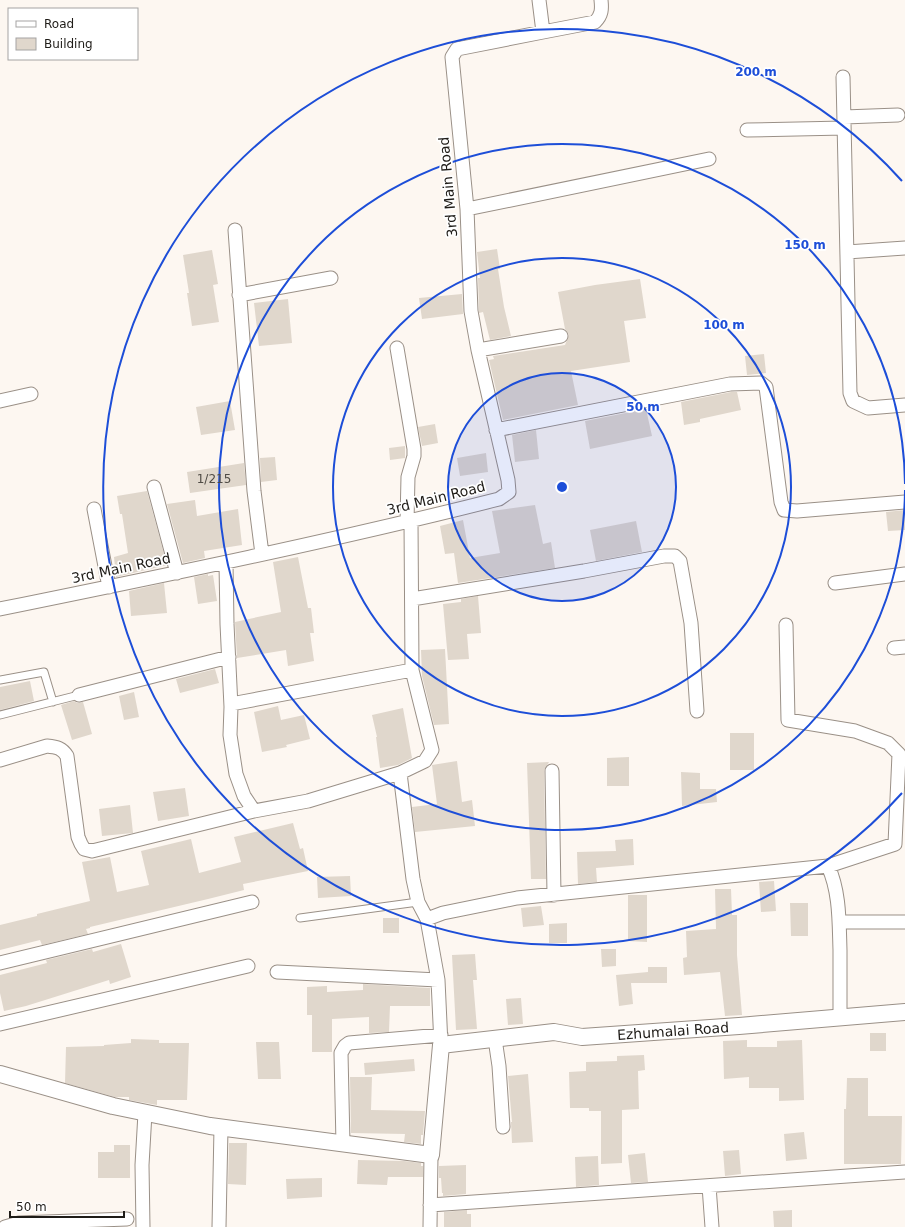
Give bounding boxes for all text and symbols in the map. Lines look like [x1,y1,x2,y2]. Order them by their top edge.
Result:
legend [8,8,138,60]
text: Road [44,17,74,31]
text: Building [44,37,93,51]
text: 200 m [735,65,777,79]
street label: 3rd Main Road [436,136,460,238]
text: 150 m [784,238,826,252]
text: 100 m [703,318,745,332]
text: 50 m [626,400,660,414]
house number: 1/215 [197,472,231,486]
street label: 3rd Main Road [385,478,487,518]
centre of rings [555,480,569,494]
street label: 3rd Main Road [70,550,172,586]
street label: Ezhumalai Road [617,1019,729,1043]
scale bar [10,1193,124,1219]
text: 50 m [16,1200,47,1214]

